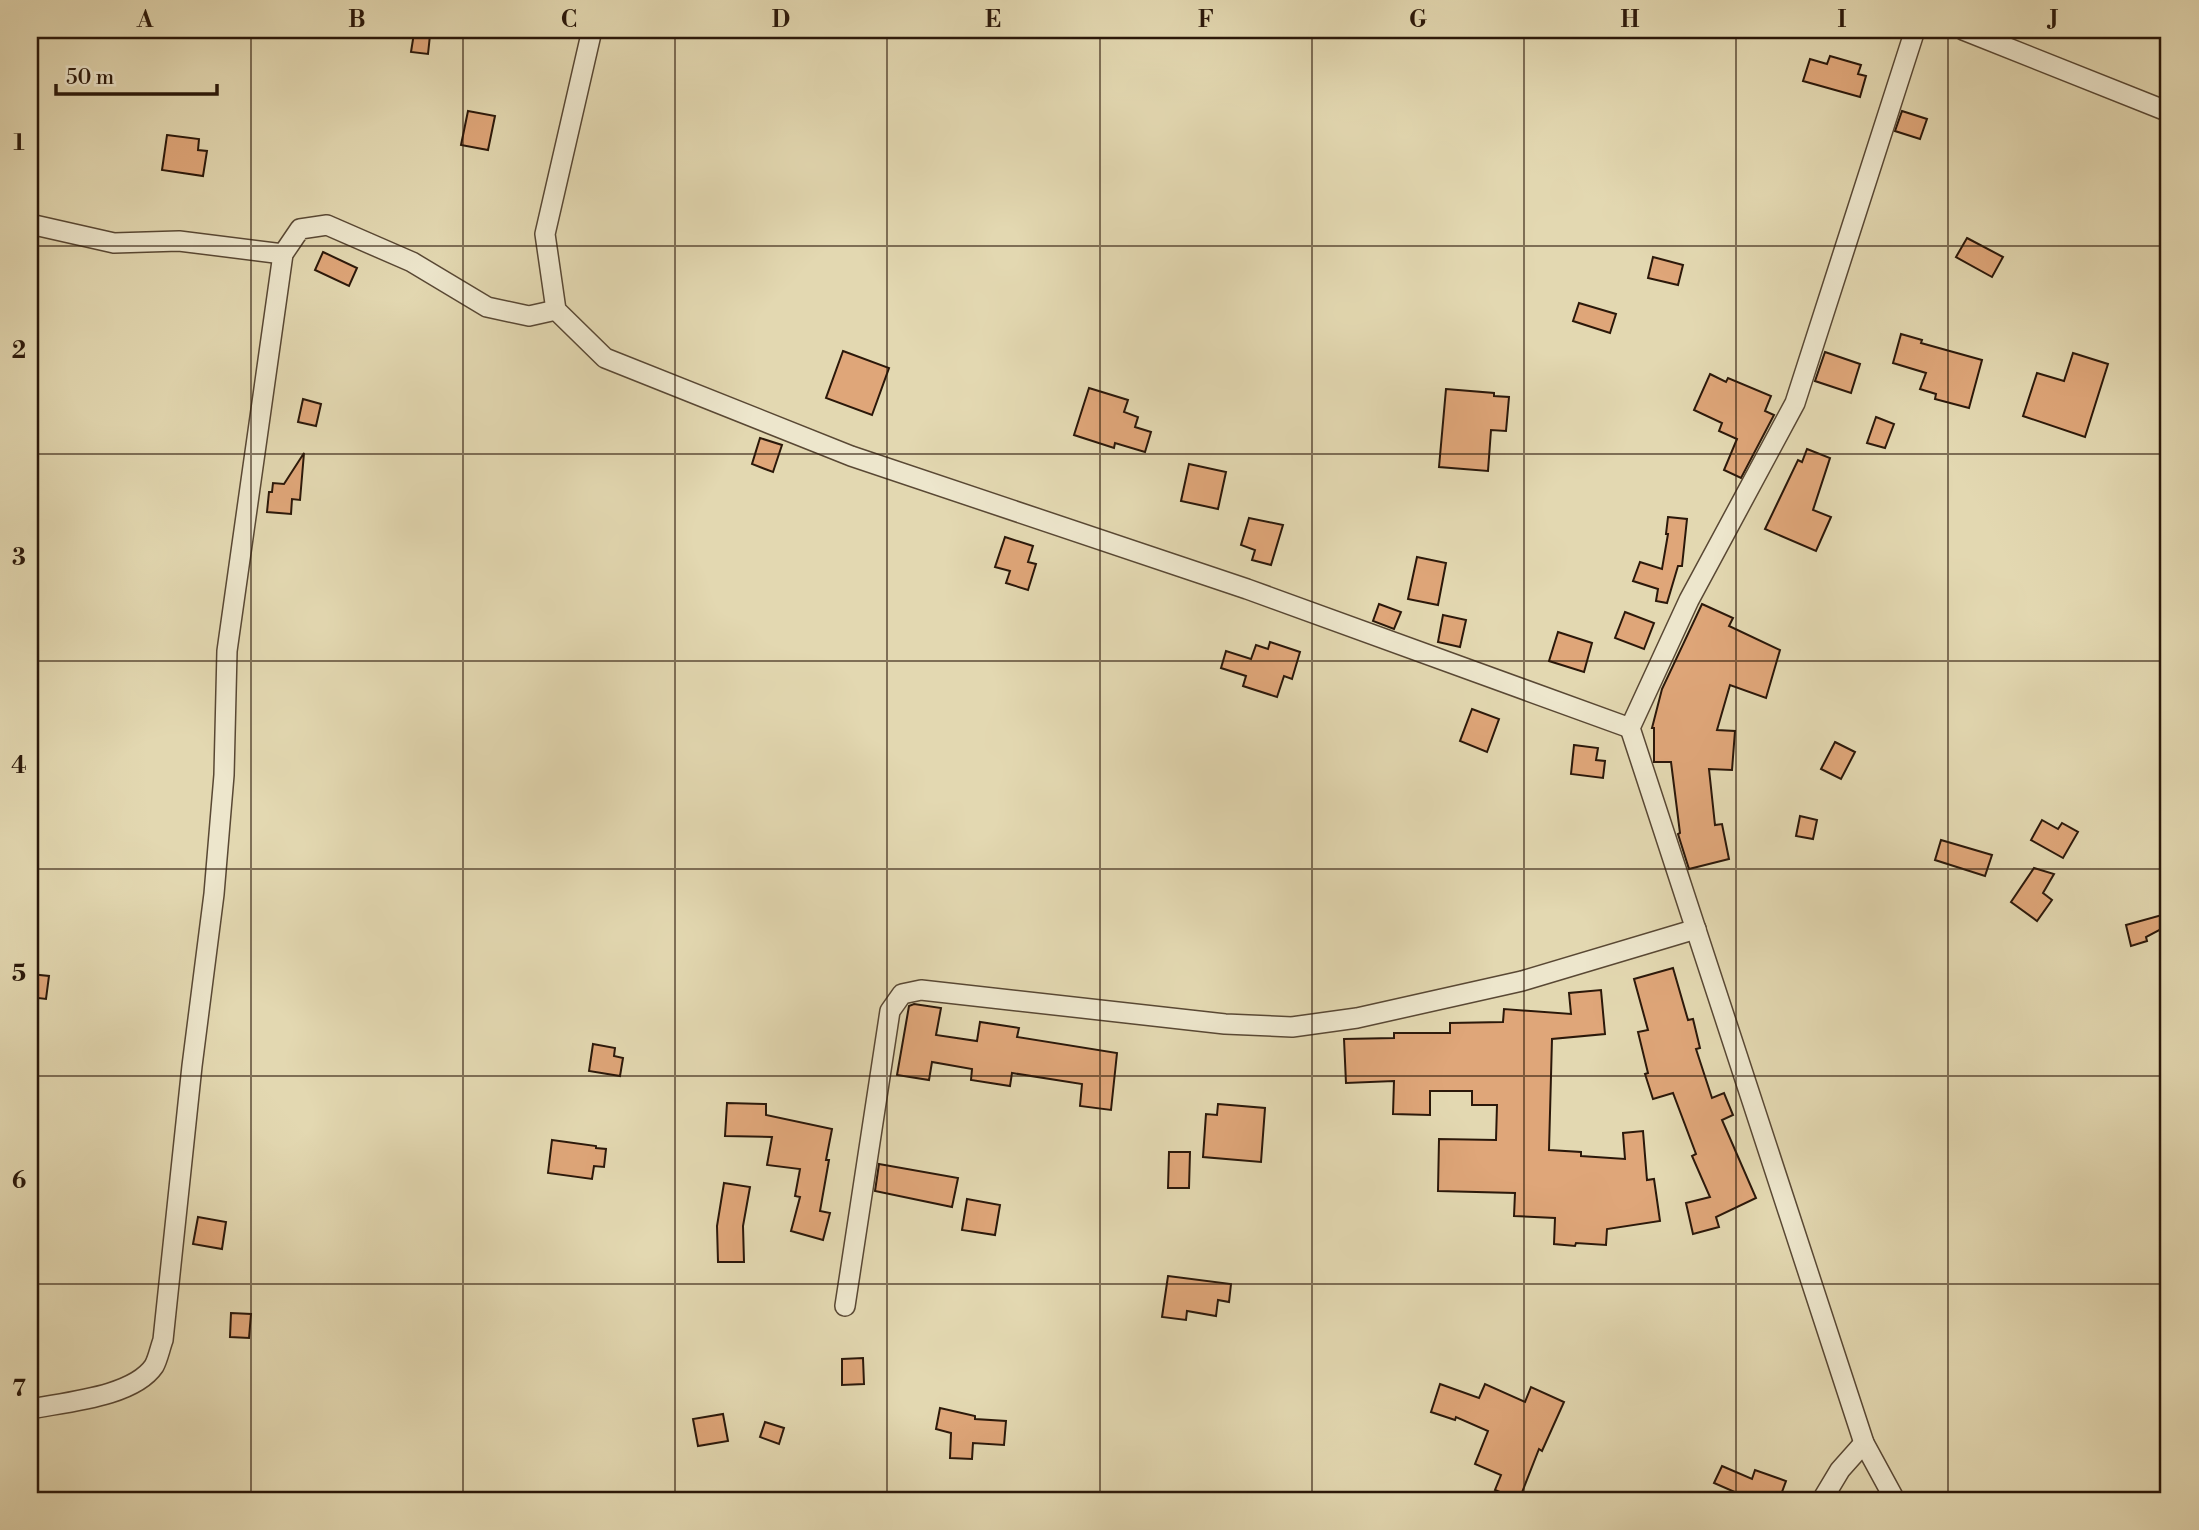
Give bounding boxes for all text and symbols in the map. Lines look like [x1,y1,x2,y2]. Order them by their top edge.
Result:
text: A [136,6,154,34]
text: B [348,6,366,34]
text: C [561,6,577,34]
text: D [772,6,790,34]
text: E [985,6,1001,34]
text: F [1198,6,1214,34]
text: G [1409,6,1427,34]
text: H [1621,6,1640,34]
text: I [1838,6,1847,34]
text: J [2047,6,2059,34]
scale bar [56,52,217,96]
text: 50 m [66,65,114,91]
text: 1 [13,129,25,157]
text: 2 [12,337,26,365]
text: 3 [12,544,26,572]
text: 4 [11,752,27,780]
text: 5 [12,960,26,988]
text: 6 [12,1167,26,1195]
text: 7 [12,1375,26,1403]

